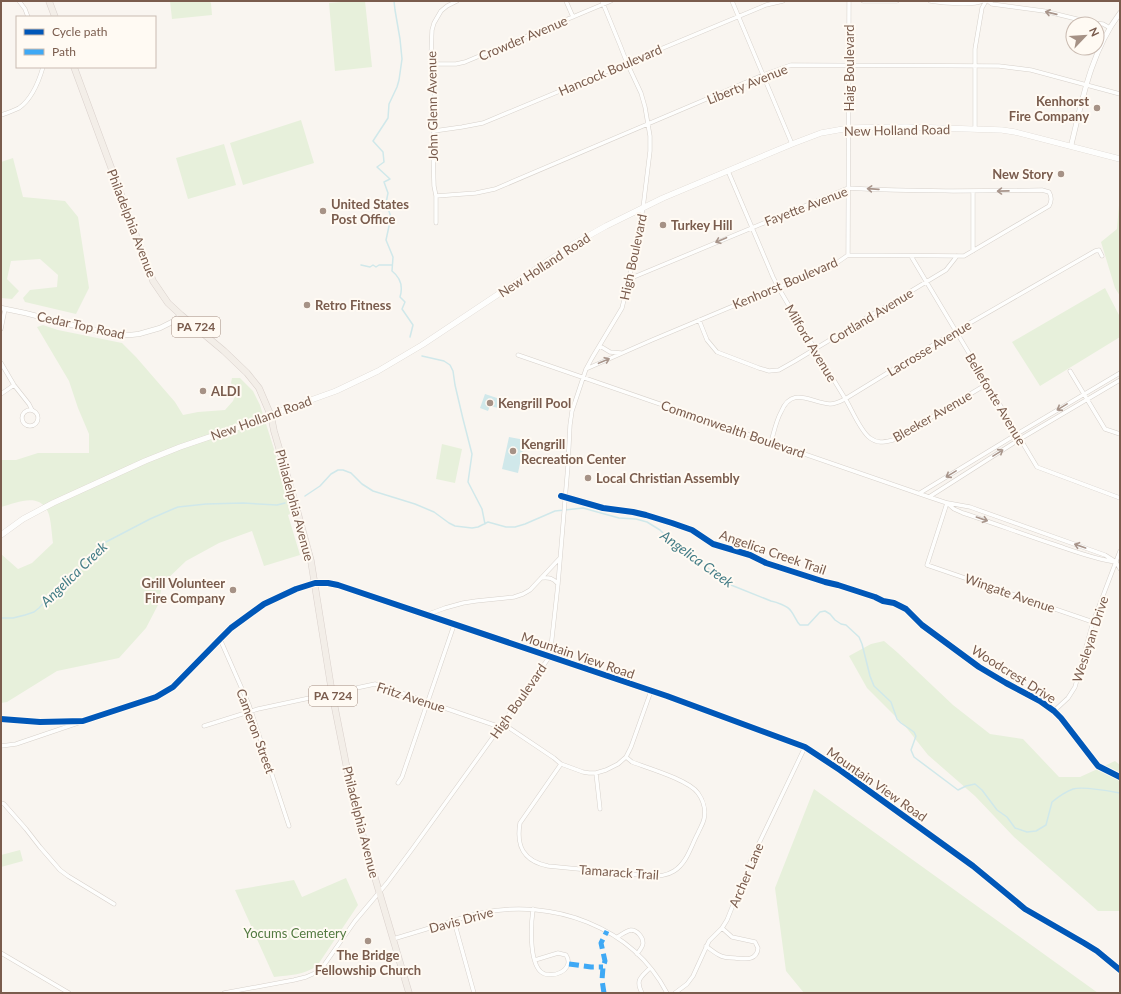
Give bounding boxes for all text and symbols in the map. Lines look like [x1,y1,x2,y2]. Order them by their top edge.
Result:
one-way arrow [1045,9,1058,16]
street label: Crowder Avenue [476,12,570,64]
legend [16,16,156,68]
north arrow [1065,16,1105,56]
text: Cycle path [52,24,107,39]
street label: Haig Boulevard [841,25,857,111]
text: N [1087,25,1102,38]
street label: Hancock Boulevard [556,41,664,99]
text: Path [52,44,76,59]
street label: John Glenn Avenue [423,51,441,161]
street label: Liberty Avenue [704,60,790,107]
place label: Kenhorst Fire Company [1009,93,1089,124]
marker: Kenhorst Fire Company [1092,103,1102,113]
street label: New Holland Road [844,121,950,139]
street label: Philadelphia Avenue [104,166,160,280]
place label: New Story [992,166,1053,182]
marker: New Story [1056,169,1066,179]
street label: Fayette Avenue [762,183,850,229]
one-way arrow [867,186,880,193]
one-way arrow [997,187,1010,195]
place label: United States Post Office [331,196,409,227]
marker: United States Post Office [318,206,328,216]
street label: High Boulevard [616,212,650,302]
place label: Turkey Hill [671,217,733,233]
marker: Turkey Hill [658,220,668,230]
street label: New Holland Road [495,229,593,301]
one-way arrow [716,237,728,244]
street label: Kenhorst Boulevard [730,254,840,312]
street label: Cortland Avenue [826,285,916,347]
place label: Retro Fitness [315,297,391,313]
marker: Retro Fitness [302,300,312,310]
street label: Milford Avenue [782,301,840,385]
street label: Cedar Top Road [36,308,126,342]
road number: PA 724 [172,317,220,337]
street label: Lacrosse Avenue [884,317,974,379]
street label: Bellefonte Avenue [962,350,1030,448]
one-way arrow [598,357,610,365]
place label: ALDI [210,383,241,399]
marker: ALDI [198,386,208,396]
street label: Bleeker Avenue [890,387,974,445]
street label: New Holland Road [208,392,314,444]
place label: Kengrill Pool [498,395,571,411]
street label: Commonwealth Boulevard [659,397,807,461]
marker: Kengrill Pool [485,398,495,408]
one-way arrow [1056,403,1068,411]
place label: Kengrill Recreation Center [521,436,626,467]
marker: Kengrill Recreation Center [508,446,518,456]
street label: Philadelphia Avenue [272,447,318,563]
one-way arrow [992,449,1004,457]
place label: Local Christian Assembly [596,470,740,486]
one-way arrow [946,470,957,478]
marker: Local Christian Assembly [583,473,593,483]
one-way arrow [975,516,987,524]
water label: Angelica Creek [657,526,737,591]
street label: Angelica Creek Trail [718,526,828,578]
water label: Angelica Creek [36,537,111,610]
one-way arrow [1074,542,1087,549]
street label: Wingate Avenue [963,570,1057,616]
place label: Grill Volunteer Fire Company [142,575,225,606]
marker: Grill Volunteer Fire Company [228,585,238,595]
street label: Wesleyan Drive [1069,594,1111,684]
street label: Mountain View Road [519,628,637,682]
street label: Woodcrest Drive [969,642,1059,707]
street label: High Boulevard [486,660,550,742]
street label: Fritz Avenue [375,678,447,716]
street label: Cameron Street [233,686,279,776]
road number: PA 724 [309,686,357,706]
street label: Mountain View Road [824,743,930,825]
street label: Philadelphia Avenue [339,764,383,880]
street label: Archer Lane [725,840,767,910]
street label: Tamarack Trail [578,861,660,883]
street label: Davis Drive [427,904,495,936]
park label: Yocums Cemetery [243,925,347,941]
marker: The Bridge Fellowship Church [363,936,373,946]
place label: The Bridge Fellowship Church [315,947,421,978]

